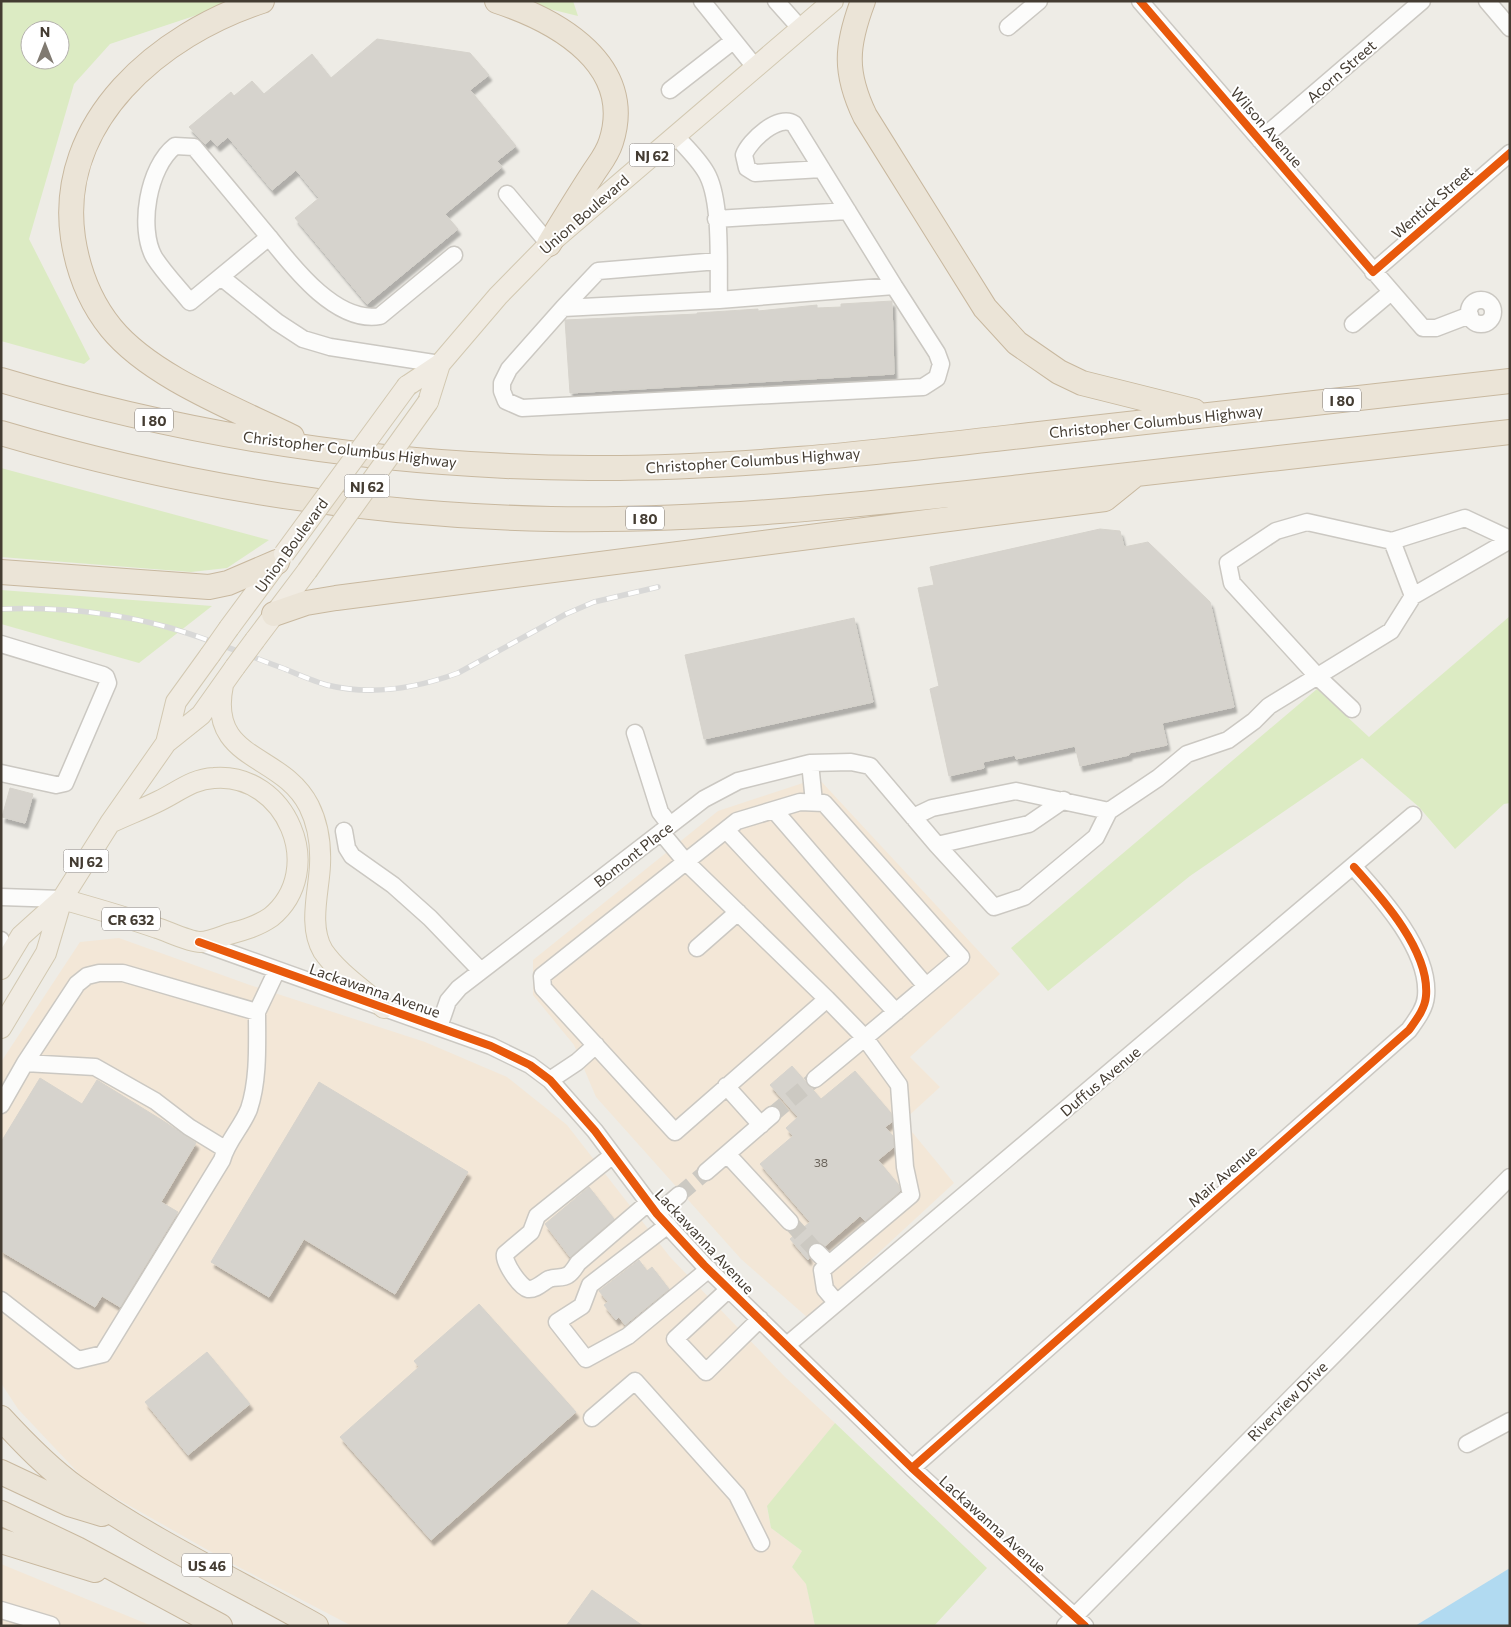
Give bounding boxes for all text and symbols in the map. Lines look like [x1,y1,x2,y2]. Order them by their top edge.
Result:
north arrow [20,20,70,70]
text: N [40,23,50,40]
street label: Acorn Street [1303,36,1379,106]
street label: Wilson Avenue [1227,83,1307,171]
road number: NJ 62 [630,144,674,166]
street label: Wentick Street [1388,162,1476,242]
street label: Union Boulevard [536,170,632,258]
road number: I 80 [1323,388,1361,412]
street label: Christopher Columbus Highway [1048,401,1264,441]
road number: I 80 [135,408,173,432]
street label: Christopher Columbus Highway [242,427,458,471]
street label: Christopher Columbus Highway [645,444,861,476]
road number: NJ 62 [344,474,390,498]
street label: Union Boulevard [251,494,331,596]
road number: I 80 [626,506,664,530]
street label: Bomont Place [590,818,676,890]
road number: NJ 62 [64,849,108,872]
road number: CR 632 [102,908,160,931]
street label: Lackawanna Avenue [307,959,443,1021]
street label: Duffus Avenue [1056,1042,1144,1120]
street label: Mair Avenue [1184,1141,1260,1211]
house number: 38 [814,1155,828,1169]
street label: Lackawanna Avenue [652,1185,758,1297]
street label: Riverview Drive [1243,1357,1331,1445]
street label: Lackawanna Avenue [936,1471,1050,1577]
road number: US 46 [182,1554,232,1576]

